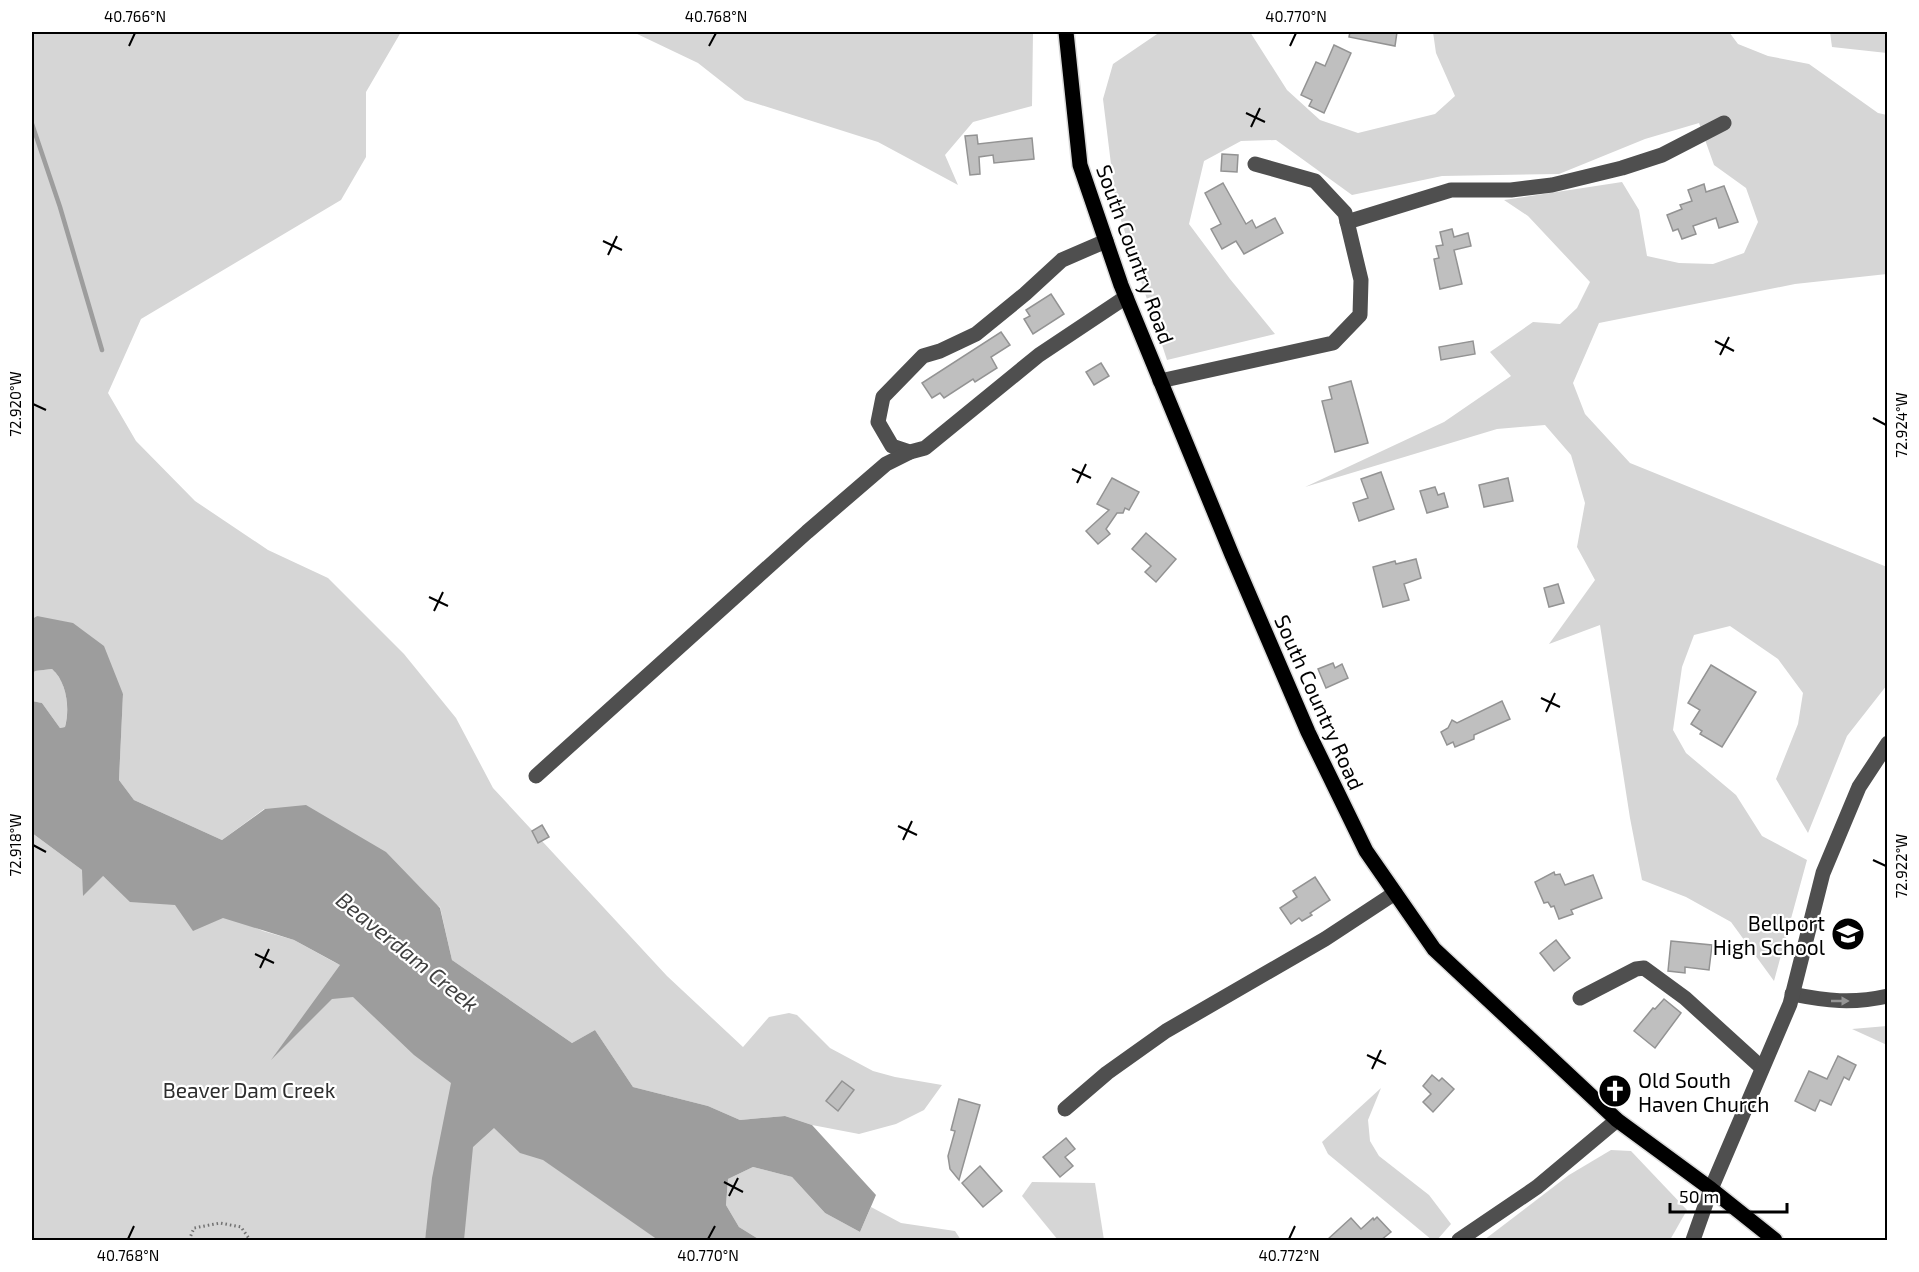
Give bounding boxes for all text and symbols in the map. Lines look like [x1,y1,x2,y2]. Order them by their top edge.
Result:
text: 40.766°N [104,7,166,25]
text: 40.768°N [685,7,747,25]
text: 40.770°N [1265,7,1327,25]
street label: South Country Road [1092,161,1180,347]
text: 72.920°W [6,371,24,437]
text: 72.924°W [1892,392,1910,458]
street label: South Country Road [1270,611,1370,793]
text: 72.918°W [6,814,24,876]
text: 72.922°W [1892,834,1910,898]
water label: Beaverdam Creek [332,886,484,1016]
place label: Bellport High School [1713,910,1826,959]
school or university icon: Bellport High School [1830,916,1866,952]
one-way arrow [1830,996,1849,1006]
place label: Old South Haven Church [1638,1067,1769,1116]
church icon: Old South Haven Church [1597,1073,1633,1109]
park label: Beaver Dam Creek [163,1077,336,1102]
scale bar [1670,1176,1787,1214]
text: 50 m [1679,1185,1719,1207]
text: 40.768°N [97,1246,159,1264]
text: 40.770°N [677,1246,739,1264]
text: 40.772°N [1259,1246,1319,1264]

